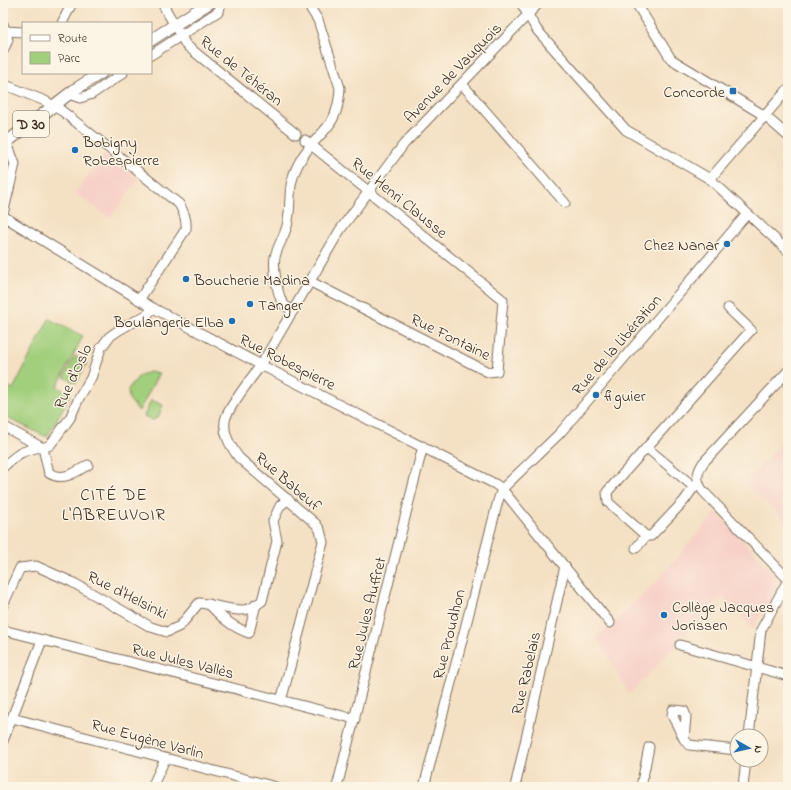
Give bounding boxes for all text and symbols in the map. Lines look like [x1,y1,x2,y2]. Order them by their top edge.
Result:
street label: Avenue de Vauquois [399,17,508,129]
legend [22,22,152,74]
text: Route [58,30,88,48]
street label: Rue de Téhéran [194,30,288,113]
text: Parc [58,50,80,68]
place label: Concorde [663,81,726,105]
marker: Concorde [728,86,738,96]
road number: D 30 [13,111,49,137]
place label: Bobigny Robespierre [82,131,160,173]
marker: Bobigny Robespierre [70,145,80,155]
street label: Rue Henri Clausse [345,152,453,246]
place label: Chez Nanar [644,234,719,258]
marker: Chez Nanar [722,239,732,249]
place label: Boucherie Madina [193,269,310,293]
marker: Boucherie Madina [181,274,191,284]
street label: Rue de la Libération [567,289,668,401]
place label: Tanger [258,294,303,318]
marker: Tanger [245,299,255,309]
street label: Rue Fontaine [406,308,495,368]
place label: Boulangerie Elba [113,311,224,335]
marker: Boulangerie Elba [227,316,237,326]
street label: Rue Robespierre [235,328,340,398]
street label: Rue d'Oslo [48,340,99,413]
place label: figuier [604,385,646,409]
marker: figuier [591,390,601,400]
street label: Rue Babeuf [249,447,326,518]
district label: CITÉ DE L'ABREUVOIR [62,483,166,528]
street label: Rue Jules Auffret [342,554,394,672]
street label: Rue d'Helsinki [83,565,172,626]
street label: Rue Proudhon [427,587,473,682]
place label: Collège Jacques Jorissen [672,596,774,638]
marker: Collège Jacques Jorissen [659,610,669,620]
street label: Rue Rabelais [506,630,548,717]
street label: Rue Jules Vallès [129,638,236,686]
street label: Rue Eugène Varlin [88,713,207,767]
north arrow [729,728,769,768]
text: N [749,744,766,754]

